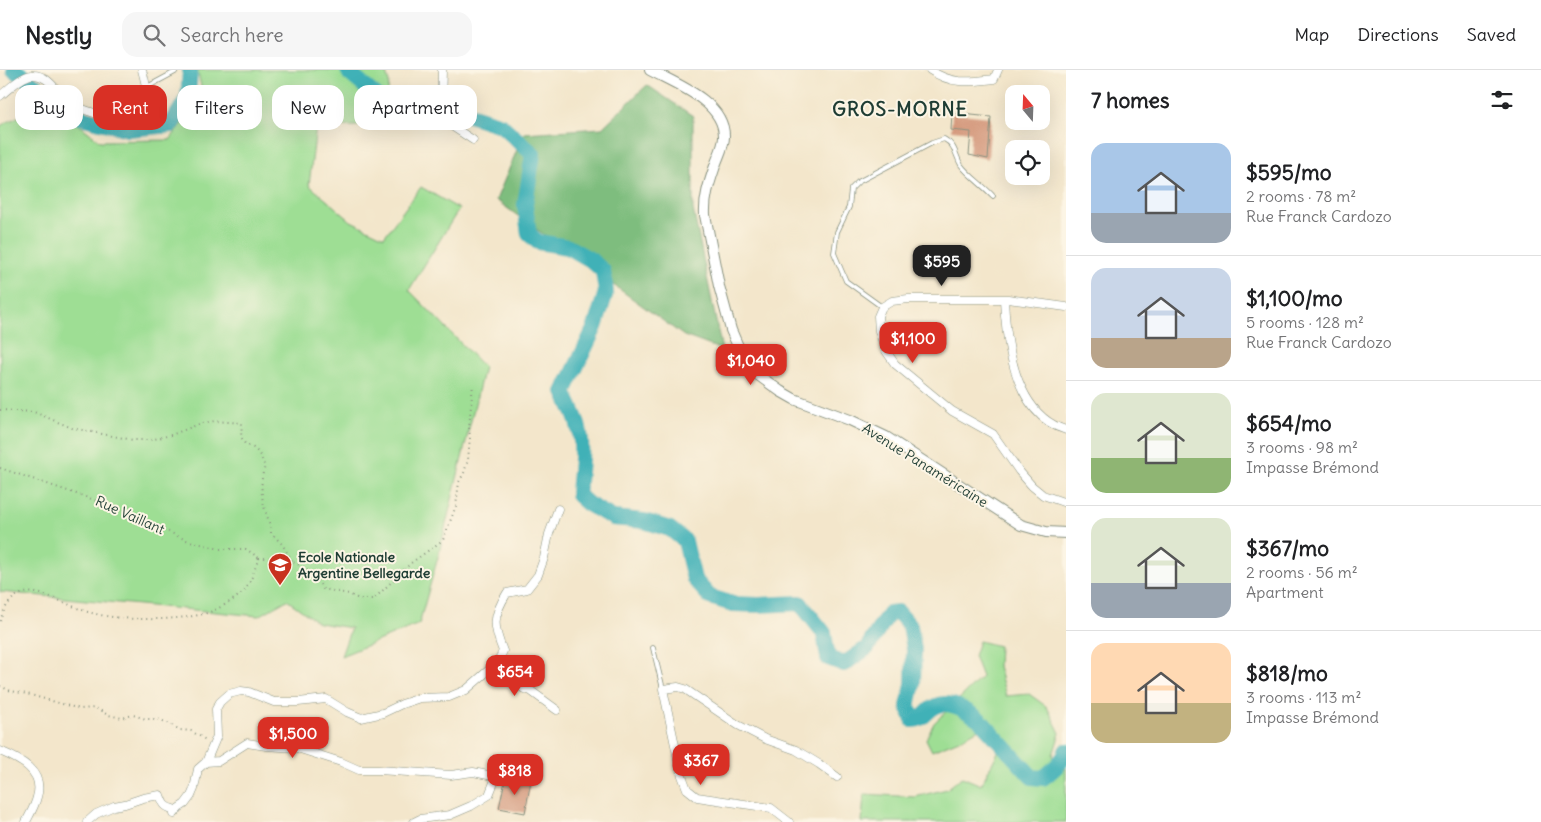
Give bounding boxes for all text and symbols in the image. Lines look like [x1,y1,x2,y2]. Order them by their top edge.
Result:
search box [122,12,472,57]
text: Nestly [25,20,92,50]
icon: search [140,21,168,49]
text: Search here [180,23,283,47]
text: Map [1294,23,1329,46]
text: Directions [1357,23,1439,46]
text: Saved [1467,23,1516,46]
chip: Buy [15,85,83,130]
chip: Rent [93,85,167,130]
chip: Filters [177,85,262,130]
chip: New [272,85,344,130]
chip: Apartment [354,85,477,130]
north arrow [1005,85,1050,130]
map controls [1005,85,1050,185]
icon: filters [1488,86,1516,114]
text: 7 homes [1091,87,1170,114]
district label: GROS-MORNE [832,97,968,121]
button: locate [1005,140,1050,185]
text: $595/mo [1246,159,1331,186]
icon: home [1131,163,1191,223]
text: 2 rooms · 78 m² [1246,186,1356,206]
text: Rue Franck Cardozo [1246,206,1392,226]
pin: $595 [912,244,972,287]
text: $595 [924,251,960,271]
text: $1,100/mo [1246,285,1343,312]
icon: home [1131,288,1191,348]
text: 5 rooms · 128 m² [1246,312,1364,332]
pin: $1,100 [872,322,954,364]
text: $1,100 [890,328,936,348]
text: Rue Franck Cardozo [1246,332,1392,352]
pin: $1,040 [710,344,792,386]
text: $1,040 [727,350,775,370]
text: $654/mo [1246,410,1332,437]
icon: home [1131,413,1191,473]
street label: Avenue Panaméricaine [859,419,991,511]
text: 3 rooms · 98 m² [1246,437,1358,457]
text: Impasse Brémond [1246,457,1379,477]
street label: Rue Vaillant [93,492,168,538]
text: $367/mo [1246,535,1329,562]
icon: home [1131,538,1191,598]
place label: Ecole Nationale Argentine Bellegarde [298,548,431,582]
school or university icon: Ecole Nationale Argentine Bellegarde [267,552,293,586]
text: 2 rooms · 56 m² [1246,562,1358,582]
text: Apartment [1246,582,1324,602]
pin: $654 [485,654,545,697]
text: $818/mo [1246,660,1328,687]
text: $654 [497,661,533,681]
icon: home [1131,663,1191,723]
text: 3 rooms · 113 m² [1246,687,1361,707]
text: Impasse Brémond [1246,707,1379,727]
pin: $1,500 [252,716,334,759]
text: $1,500 [269,723,317,743]
pin: $367 [671,744,731,786]
text: $367 [683,750,719,770]
pin: $818 [485,754,545,796]
text: $818 [498,760,532,780]

